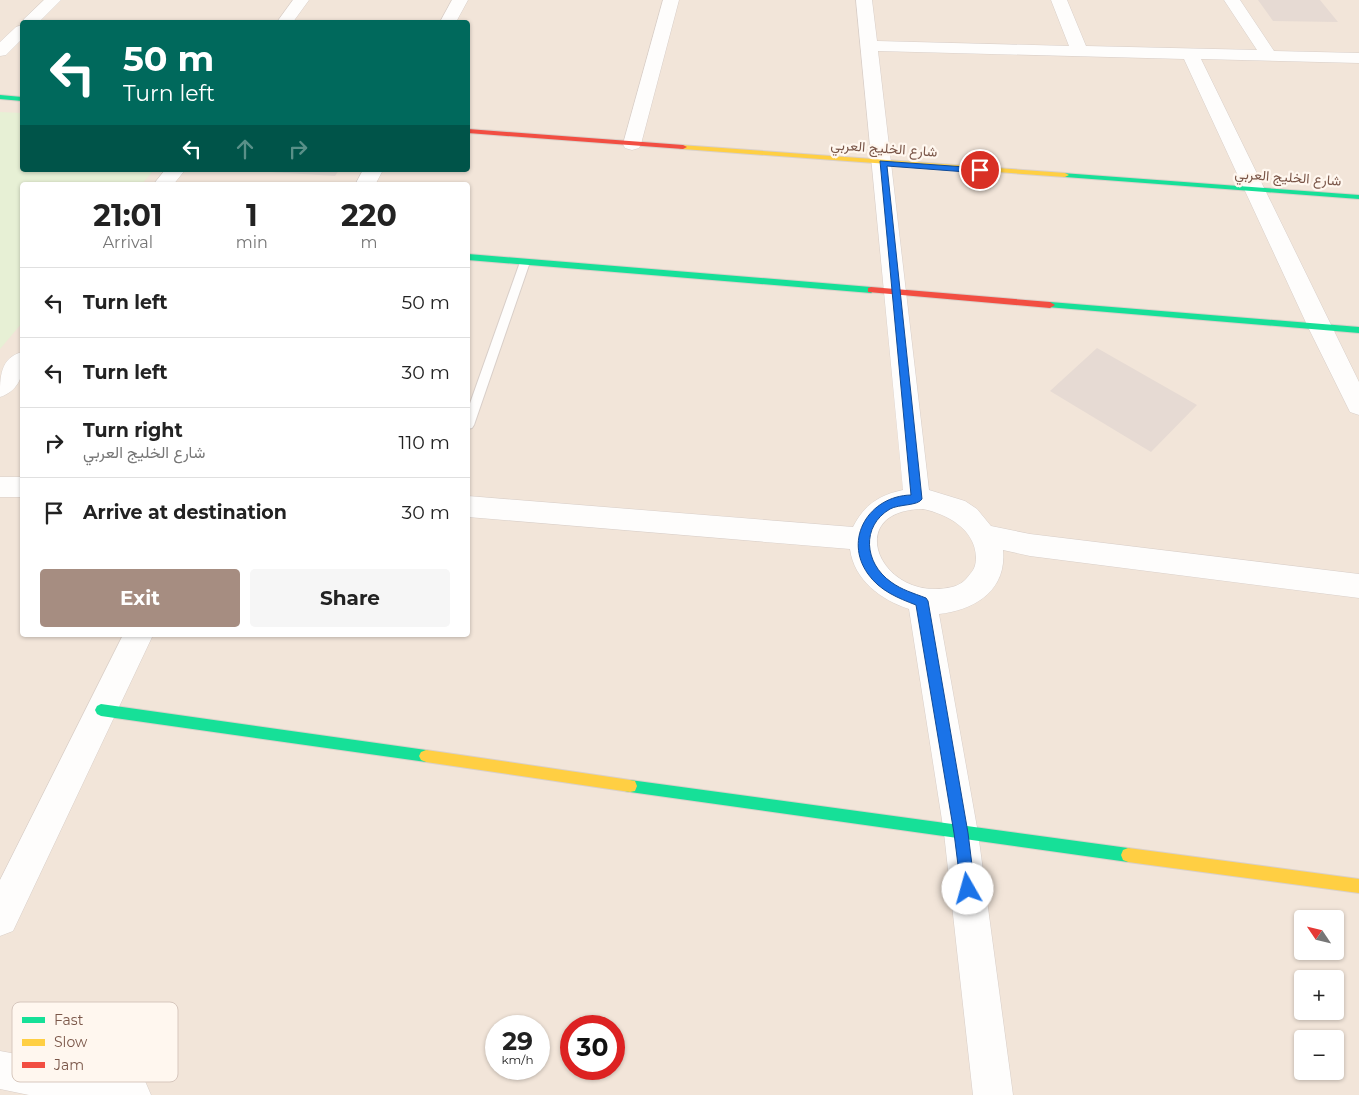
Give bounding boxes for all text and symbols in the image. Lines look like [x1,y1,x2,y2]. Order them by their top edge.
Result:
text: 50 m [123,37,214,80]
icon: left [40,40,105,105]
text: Turn left [123,80,215,107]
icon: left [178,135,206,163]
icon: ahead [231,135,259,163]
icon: right [284,135,312,163]
street label: شارع الخليج العربي [830,135,938,164]
pin [959,149,1001,191]
icon: arrive [966,156,994,184]
street label: شارع الخليج العربي [1234,164,1342,193]
text: 21:01 [93,197,163,234]
text: 1 [246,197,258,234]
text: 220 [341,197,397,234]
text: Arrival [103,233,153,252]
text: min [236,233,268,252]
text: m [360,233,377,252]
icon: left [40,289,68,317]
text: Turn left [83,291,168,314]
text: 50 m [402,291,450,314]
icon: left [40,359,68,387]
text: Turn left [83,361,168,384]
text: 30 m [402,361,450,384]
text: Turn right [83,419,183,442]
icon: right [40,429,68,457]
text: 110 m [399,431,450,454]
text: شارع الخليج العربي [83,443,205,462]
icon: arrive [40,499,68,527]
text: Arrive at destination [83,501,287,524]
text: 30 m [402,501,450,524]
button: Exit [40,569,240,627]
button: Share [250,569,450,627]
position arrow [941,862,993,914]
north arrow [1294,910,1344,960]
map controls [1294,910,1344,1080]
button: + [1294,970,1344,1020]
legend [12,1002,178,1082]
text: Fast [54,1011,84,1029]
speed limit sign: 30 [560,1015,625,1080]
text: 29 [502,1026,533,1056]
button: − [1294,1030,1344,1080]
text: Slow [54,1033,88,1051]
text: km/h [501,1052,534,1067]
text: Jam [53,1056,84,1074]

